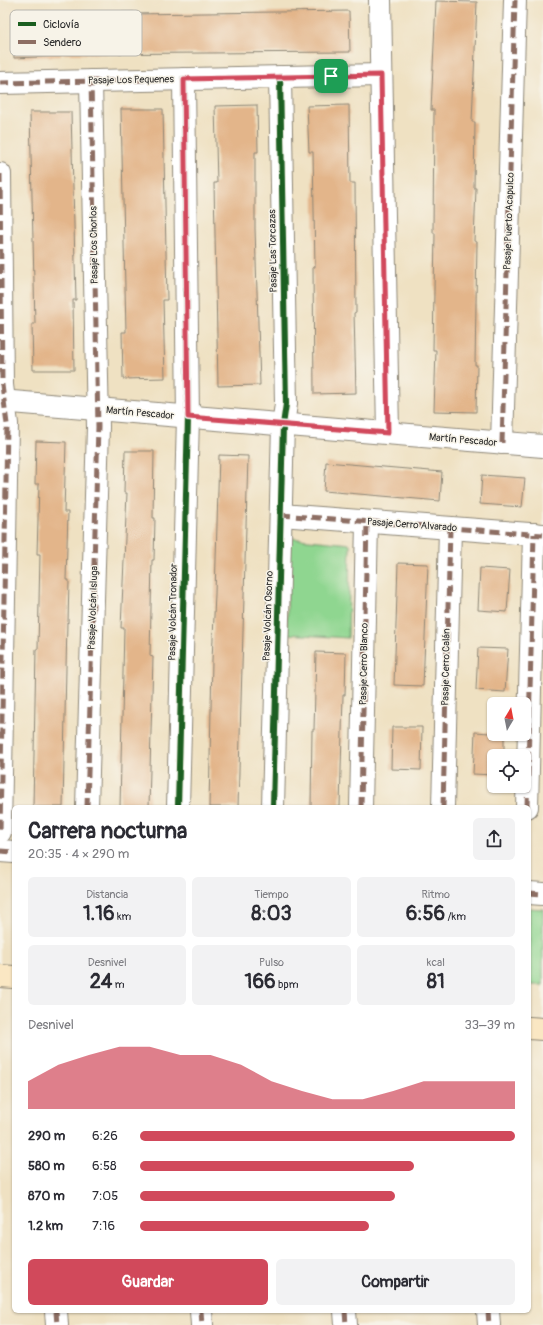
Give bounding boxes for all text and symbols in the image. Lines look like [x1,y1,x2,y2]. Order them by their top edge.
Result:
legend [10,10,142,56]
text: Ciclovía [43,18,79,31]
text: Sendero [43,36,81,49]
pin [314,59,348,93]
icon: arrive [320,65,342,87]
street label: Pasaje Los Pequenes [88,73,175,87]
street label: Pasaje Puerto Acapulco [501,171,517,270]
street label: Pasaje Los Chorlos [87,205,101,284]
street label: Pasaje Las Torcazas [266,209,280,293]
street label: Martín Pescador [105,404,175,422]
street label: Martín Pescador [428,431,498,449]
street label: Pasaje Cerro Alvarado [367,516,458,534]
street label: Pasaje Volcán Tronador [166,563,180,661]
street label: Pasaje Volcán Isluga [86,565,100,650]
street label: Pasaje Volcán Osorno [260,570,276,661]
street label: Pasaje Cerro Blanco [357,622,371,705]
street label: Pasaje Cerro Calán [439,628,453,706]
north arrow [487,697,531,741]
map controls [487,697,531,793]
button: locate [487,749,531,793]
text: Carrera nocturna [28,817,187,845]
button: share [473,818,515,860]
text: 20:35 · 4 × 290 m [28,846,129,862]
text: Distancia [86,888,128,901]
text: Tiempo [254,888,289,901]
text: Ritmo [422,888,450,901]
text: 1.16 [83,901,115,926]
text: 8:03 [251,901,292,926]
text: 6:56 [406,901,445,926]
text: km [115,910,131,923]
text: /km [445,910,466,923]
text: Desnivel [88,956,127,969]
text: Pulso [259,956,284,969]
text: kcal [427,956,445,969]
text: 24 [90,969,112,994]
text: 166 [245,969,276,994]
text: 81 [427,969,445,994]
text: m [112,978,125,991]
text: bpm [276,978,298,991]
text: Desnivel [28,1017,74,1033]
text: 33–39 m [465,1017,515,1033]
text: 290 m [28,1128,65,1144]
text: 6:26 [92,1128,118,1144]
text: 580 m [28,1158,65,1174]
text: 6:58 [92,1158,117,1174]
text: 870 m [28,1188,65,1204]
text: 7:05 [92,1188,118,1204]
text: 1.2 km [28,1218,63,1234]
text: 7:16 [92,1218,115,1234]
button: Guardar [28,1259,268,1305]
button: Compartir [276,1259,515,1305]

